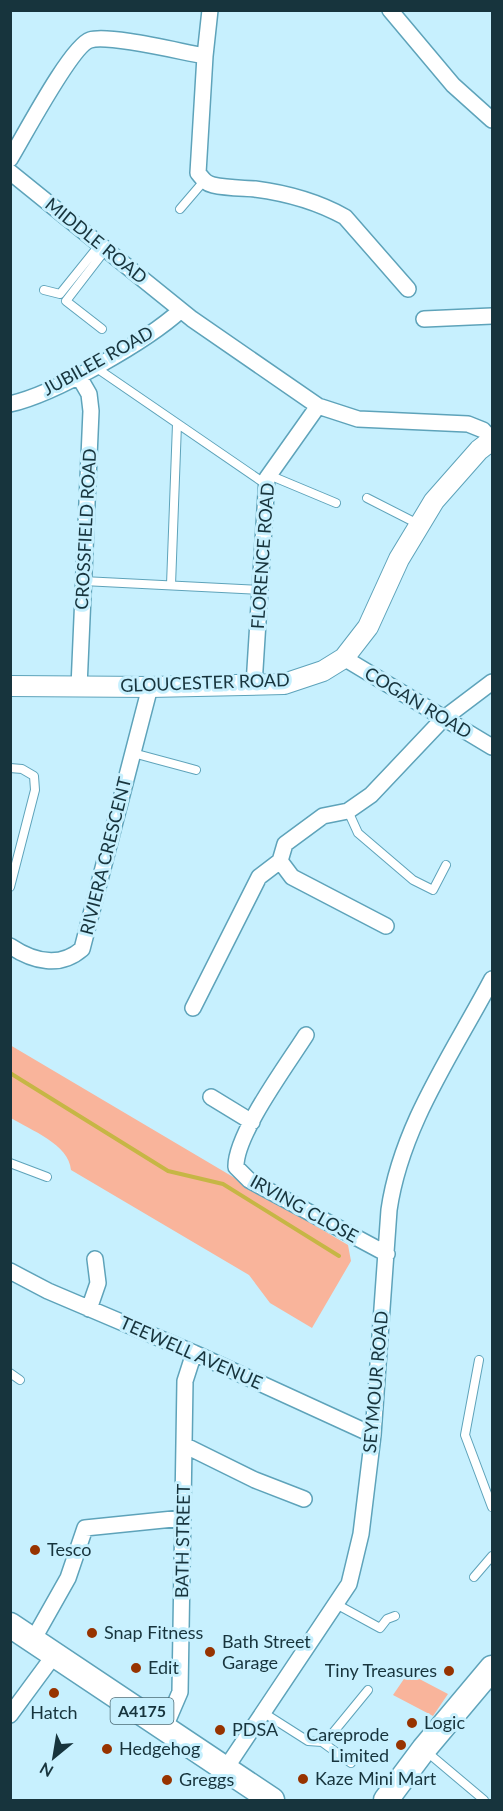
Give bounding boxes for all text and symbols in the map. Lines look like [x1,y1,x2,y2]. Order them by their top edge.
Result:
street label: MIDDLE ROAD [41,193,152,288]
street label: JUBILEE ROAD [38,321,157,400]
street label: CROSSFIELD ROAD [70,448,100,610]
street label: FLORENCE ROAD [246,482,278,630]
street label: COGAN ROAD [361,662,476,743]
street label: GLOUCESTER ROAD [120,668,290,696]
street label: RIVIERA CRESCENT [75,774,135,937]
street label: IRVING CLOSE [247,1169,362,1247]
street label: SEYMOUR ROAD [358,1310,392,1454]
street label: TEEWELL AVENUE [117,1311,266,1393]
street label: BATH STREET [170,1483,194,1598]
place label: Tesco [47,1538,91,1560]
marker: Tesco [28,1543,42,1557]
place label: Snap Fitness [104,1621,204,1643]
marker: Snap Fitness [85,1626,99,1640]
place label: Bath Street Garage [222,1630,311,1673]
marker: Bath Street Garage [203,1645,217,1659]
place label: Edit [148,1656,179,1678]
place label: Tiny Treasures [325,1659,437,1681]
marker: Edit [129,1661,143,1675]
marker: Tiny Treasures [442,1664,456,1678]
marker: Hatch [47,1686,61,1700]
road number: A4175 [110,1698,174,1724]
place label: Hatch [30,1701,78,1723]
place label: Logic [424,1711,465,1733]
marker: Logic [405,1716,419,1730]
place label: PDSA [232,1718,279,1740]
marker: PDSA [213,1723,227,1737]
place label: Careprode Limited [306,1723,389,1766]
north arrow [24,1727,84,1787]
place label: Hedgehog [119,1737,200,1759]
marker: Careprode Limited [394,1738,408,1752]
marker: Hedgehog [100,1742,114,1756]
text: N [36,1759,56,1782]
place label: Kaze Mini Mart [315,1767,437,1789]
place label: Greggs [179,1768,234,1790]
marker: Kaze Mini Mart [296,1772,310,1786]
marker: Greggs [160,1773,174,1787]

